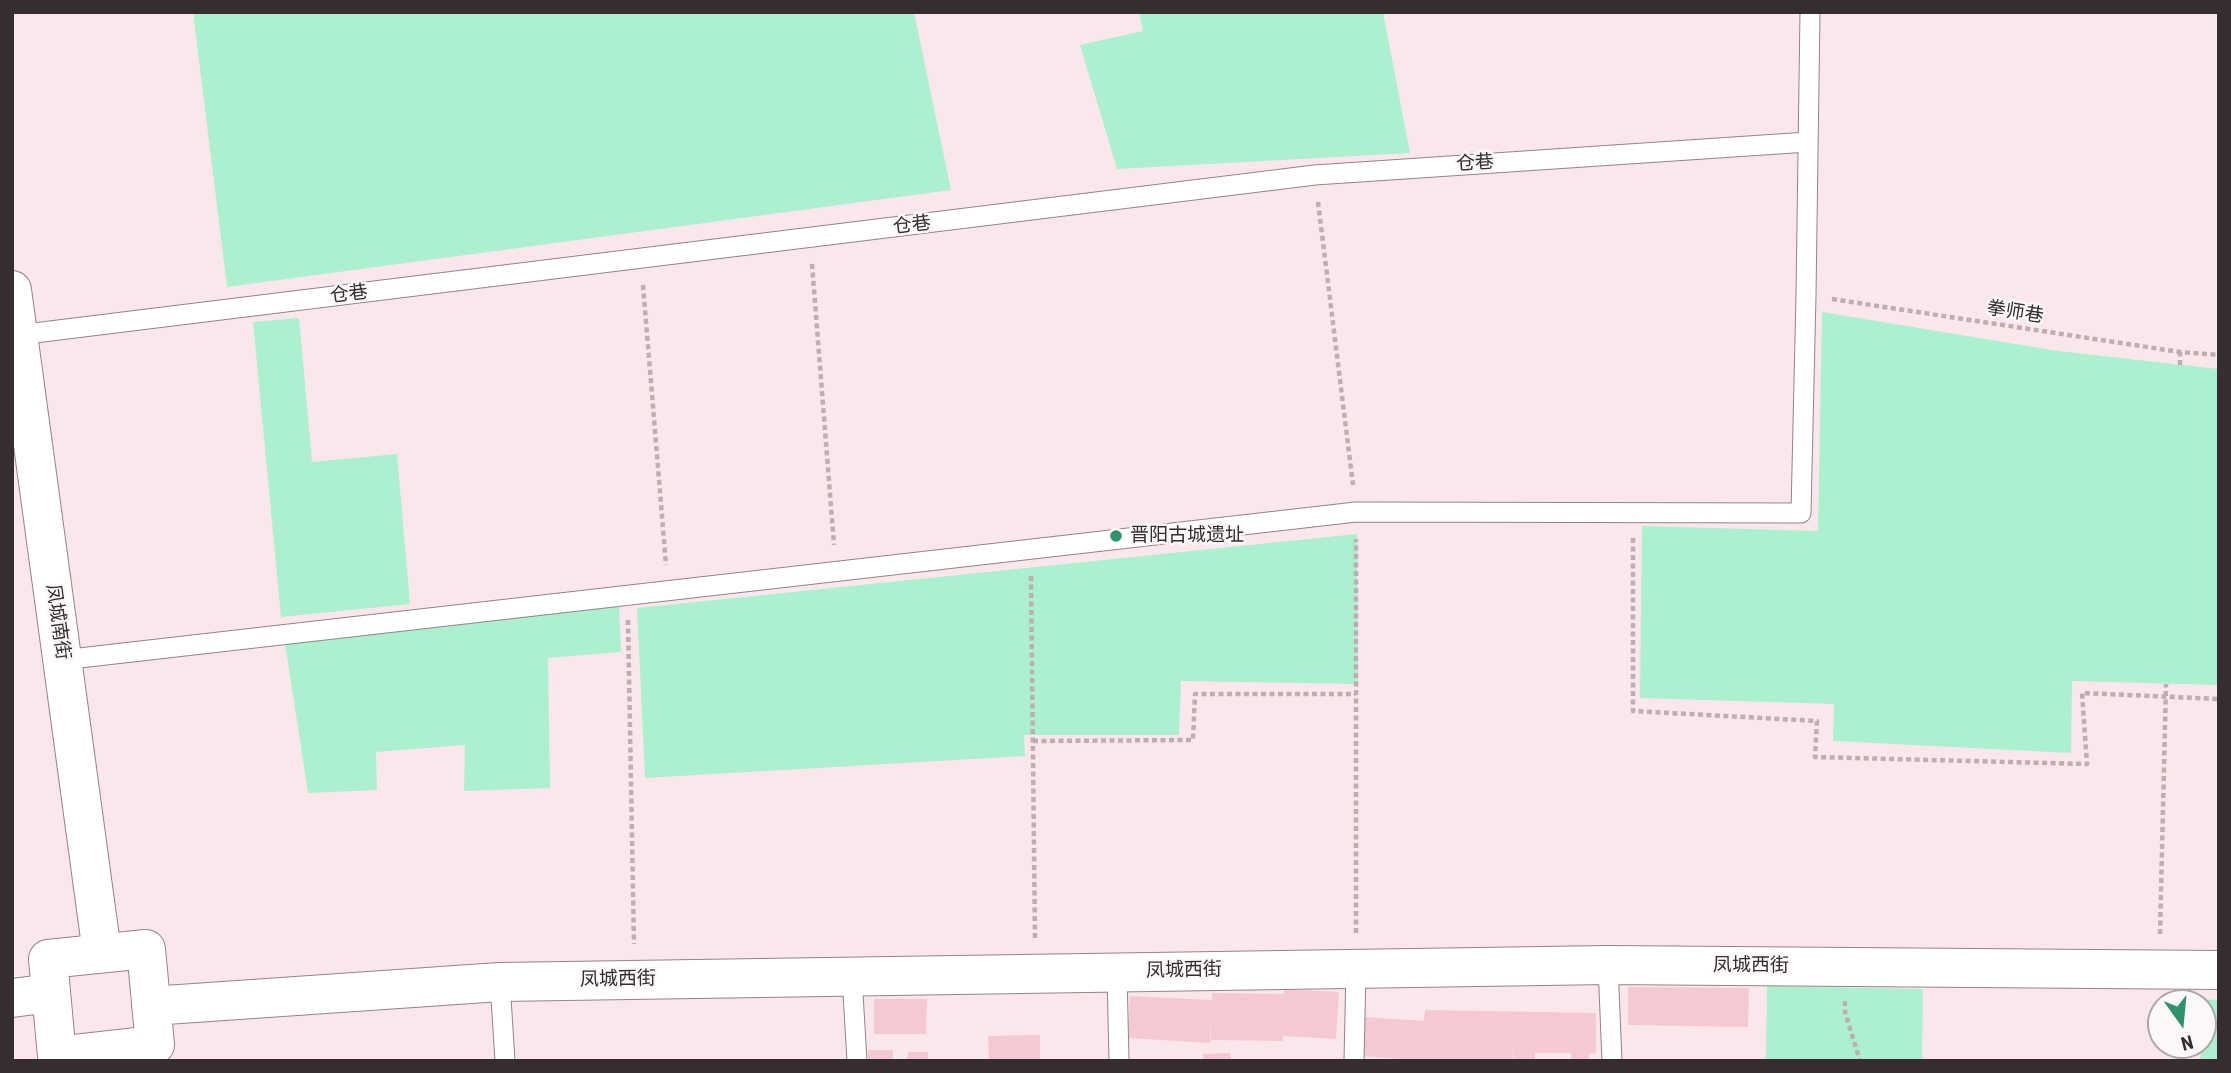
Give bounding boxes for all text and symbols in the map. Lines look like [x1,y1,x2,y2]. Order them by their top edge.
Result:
street label: 仓巷 [1455,151,1495,177]
street label: 仓巷 [892,212,932,240]
street label: 仓巷 [329,281,369,309]
street label: 拳师巷 [1985,297,2045,329]
place label: 晋阳古城遗址 [1130,525,1244,547]
marker: 晋阳古城遗址 [1108,528,1124,544]
street label: 凤城南街 [40,583,74,661]
street label: 凤城西街 [1713,955,1789,977]
street label: 凤城西街 [1146,959,1222,983]
street label: 凤城西街 [580,968,656,992]
north arrow [2147,989,2217,1059]
text: N [2178,1030,2196,1055]

